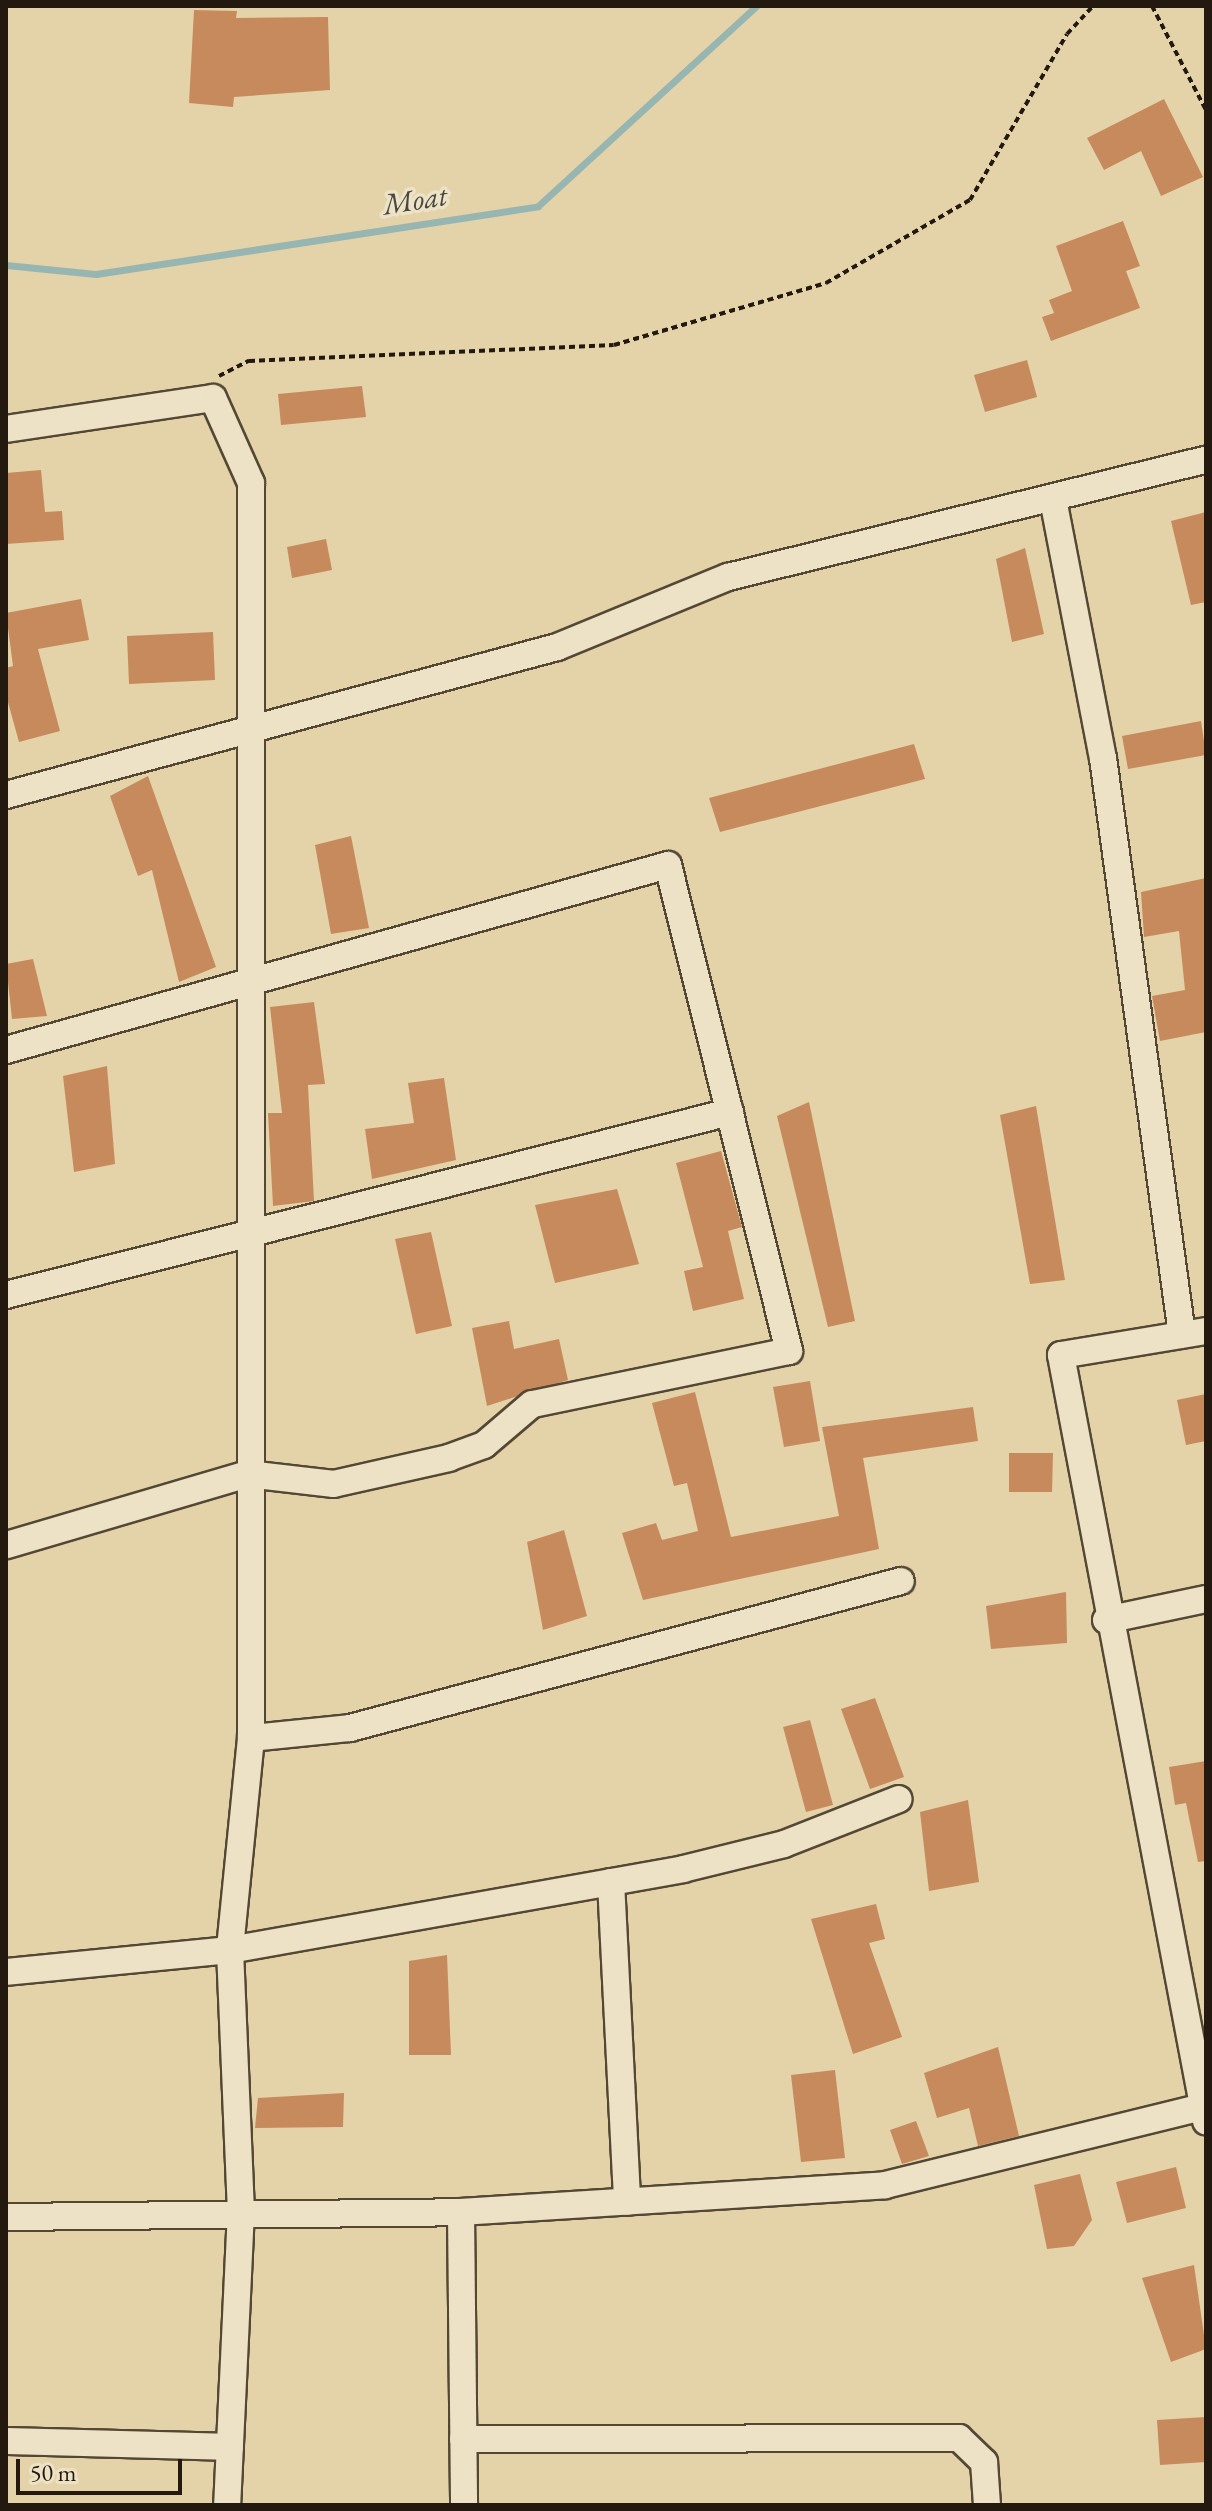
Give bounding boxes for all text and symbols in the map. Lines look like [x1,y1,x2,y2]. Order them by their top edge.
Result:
water label: Moat [380,177,450,223]
scale bar [20,2443,186,2493]
text: 50 m [30,2457,77,2488]

